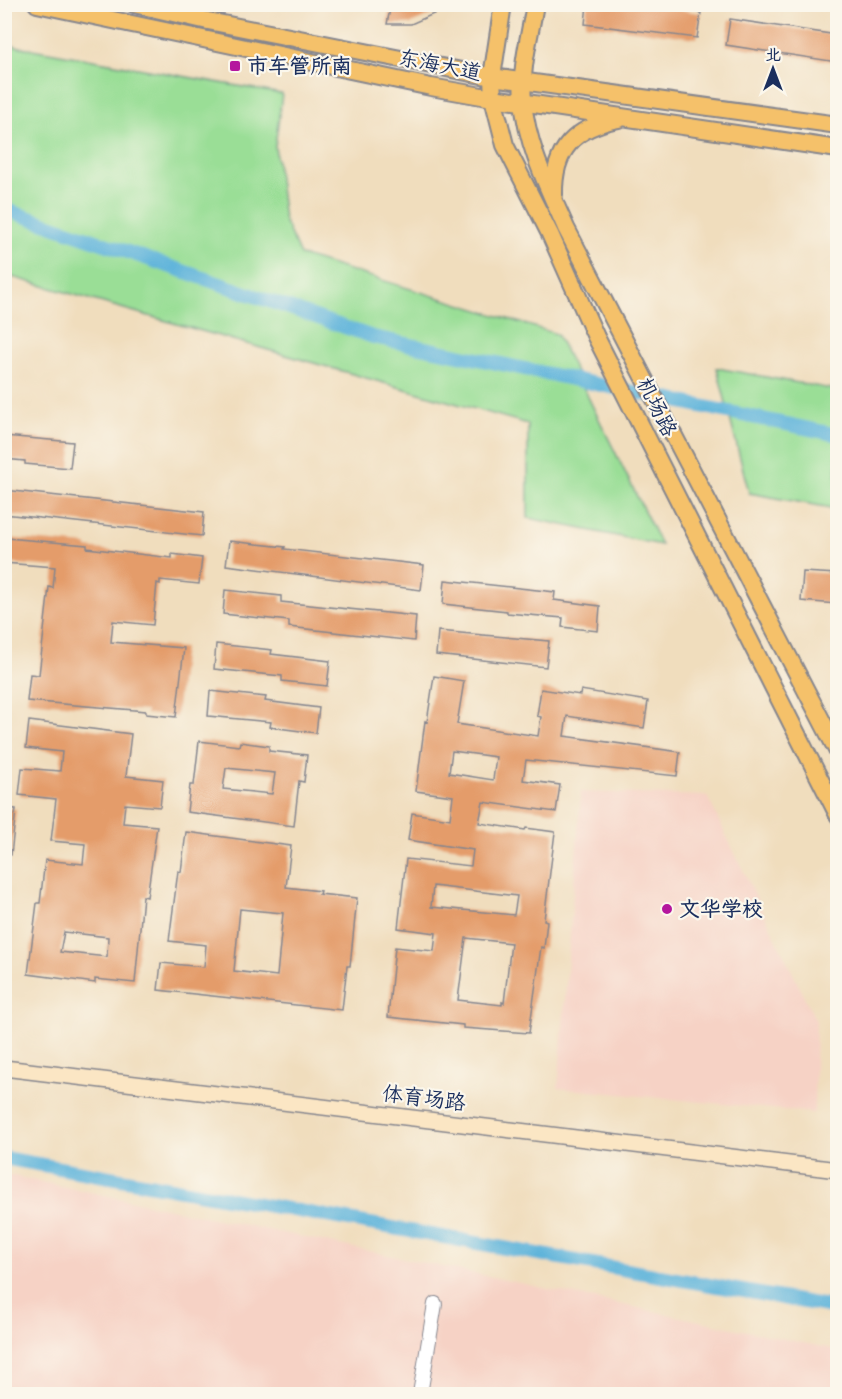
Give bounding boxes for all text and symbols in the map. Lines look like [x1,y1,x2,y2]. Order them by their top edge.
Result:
north arrow [743,39,803,99]
street label: 东海大道 [396,43,484,88]
text: 北 [765,44,781,66]
place label: 市车管所南 [247,52,352,81]
marker: 市车管所南 [228,59,242,73]
street label: 机场路 [629,373,684,442]
place label: 文华学校 [679,895,763,924]
marker: 文华学校 [660,902,674,916]
street label: 体育场路 [380,1079,467,1118]

